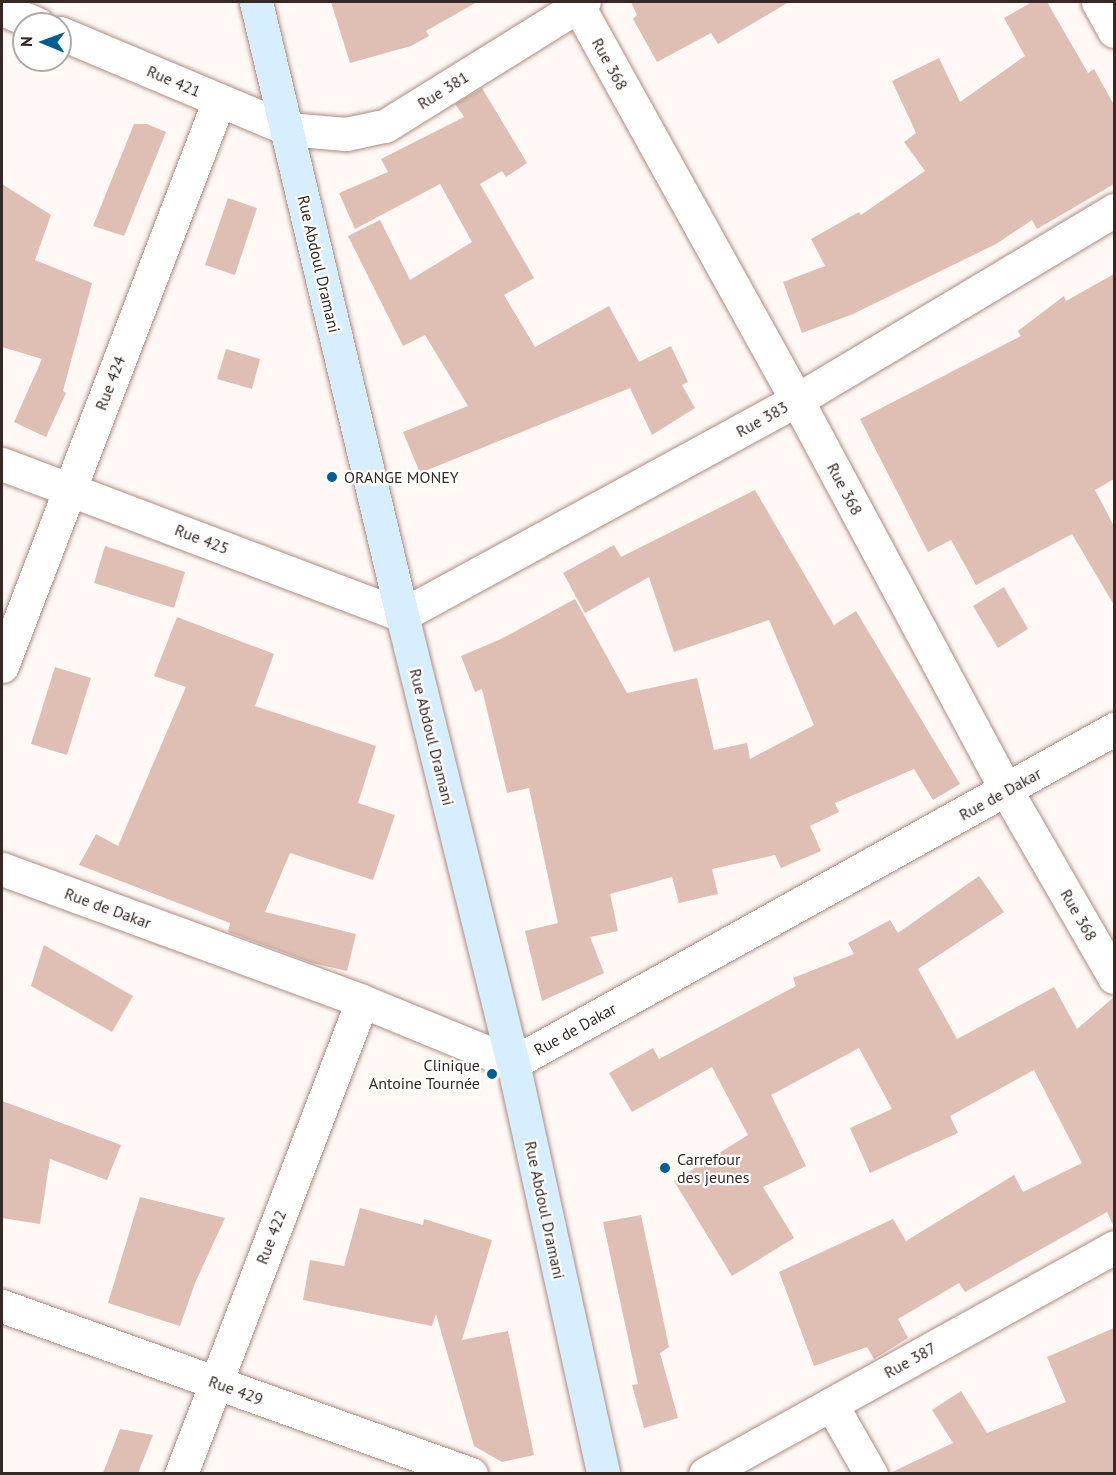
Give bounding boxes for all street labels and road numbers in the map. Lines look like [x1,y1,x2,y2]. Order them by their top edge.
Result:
street label: Rue 368 [588,35,632,93]
street label: Rue 421 [144,61,204,101]
street label: Rue 381 [414,67,472,113]
street label: Rue Abdoul Dramani [294,193,344,335]
street label: Rue 424 [91,353,129,413]
street label: Rue 383 [733,397,791,441]
street label: Rue 368 [823,460,867,518]
street label: Rue 425 [172,520,232,558]
street label: Rue Abdoul Dramani [406,666,458,808]
street label: Rue de Dakar [956,764,1044,824]
street label: Rue de Dakar [62,883,154,933]
street label: Rue 368 [1057,886,1101,944]
street label: Rue de Dakar [531,999,619,1059]
street label: Rue Abdoul Dramani [521,1139,569,1281]
street label: Rue 422 [252,1207,290,1267]
street label: Rue 387 [881,1338,939,1382]
street label: Rue 429 [206,1371,266,1409]

